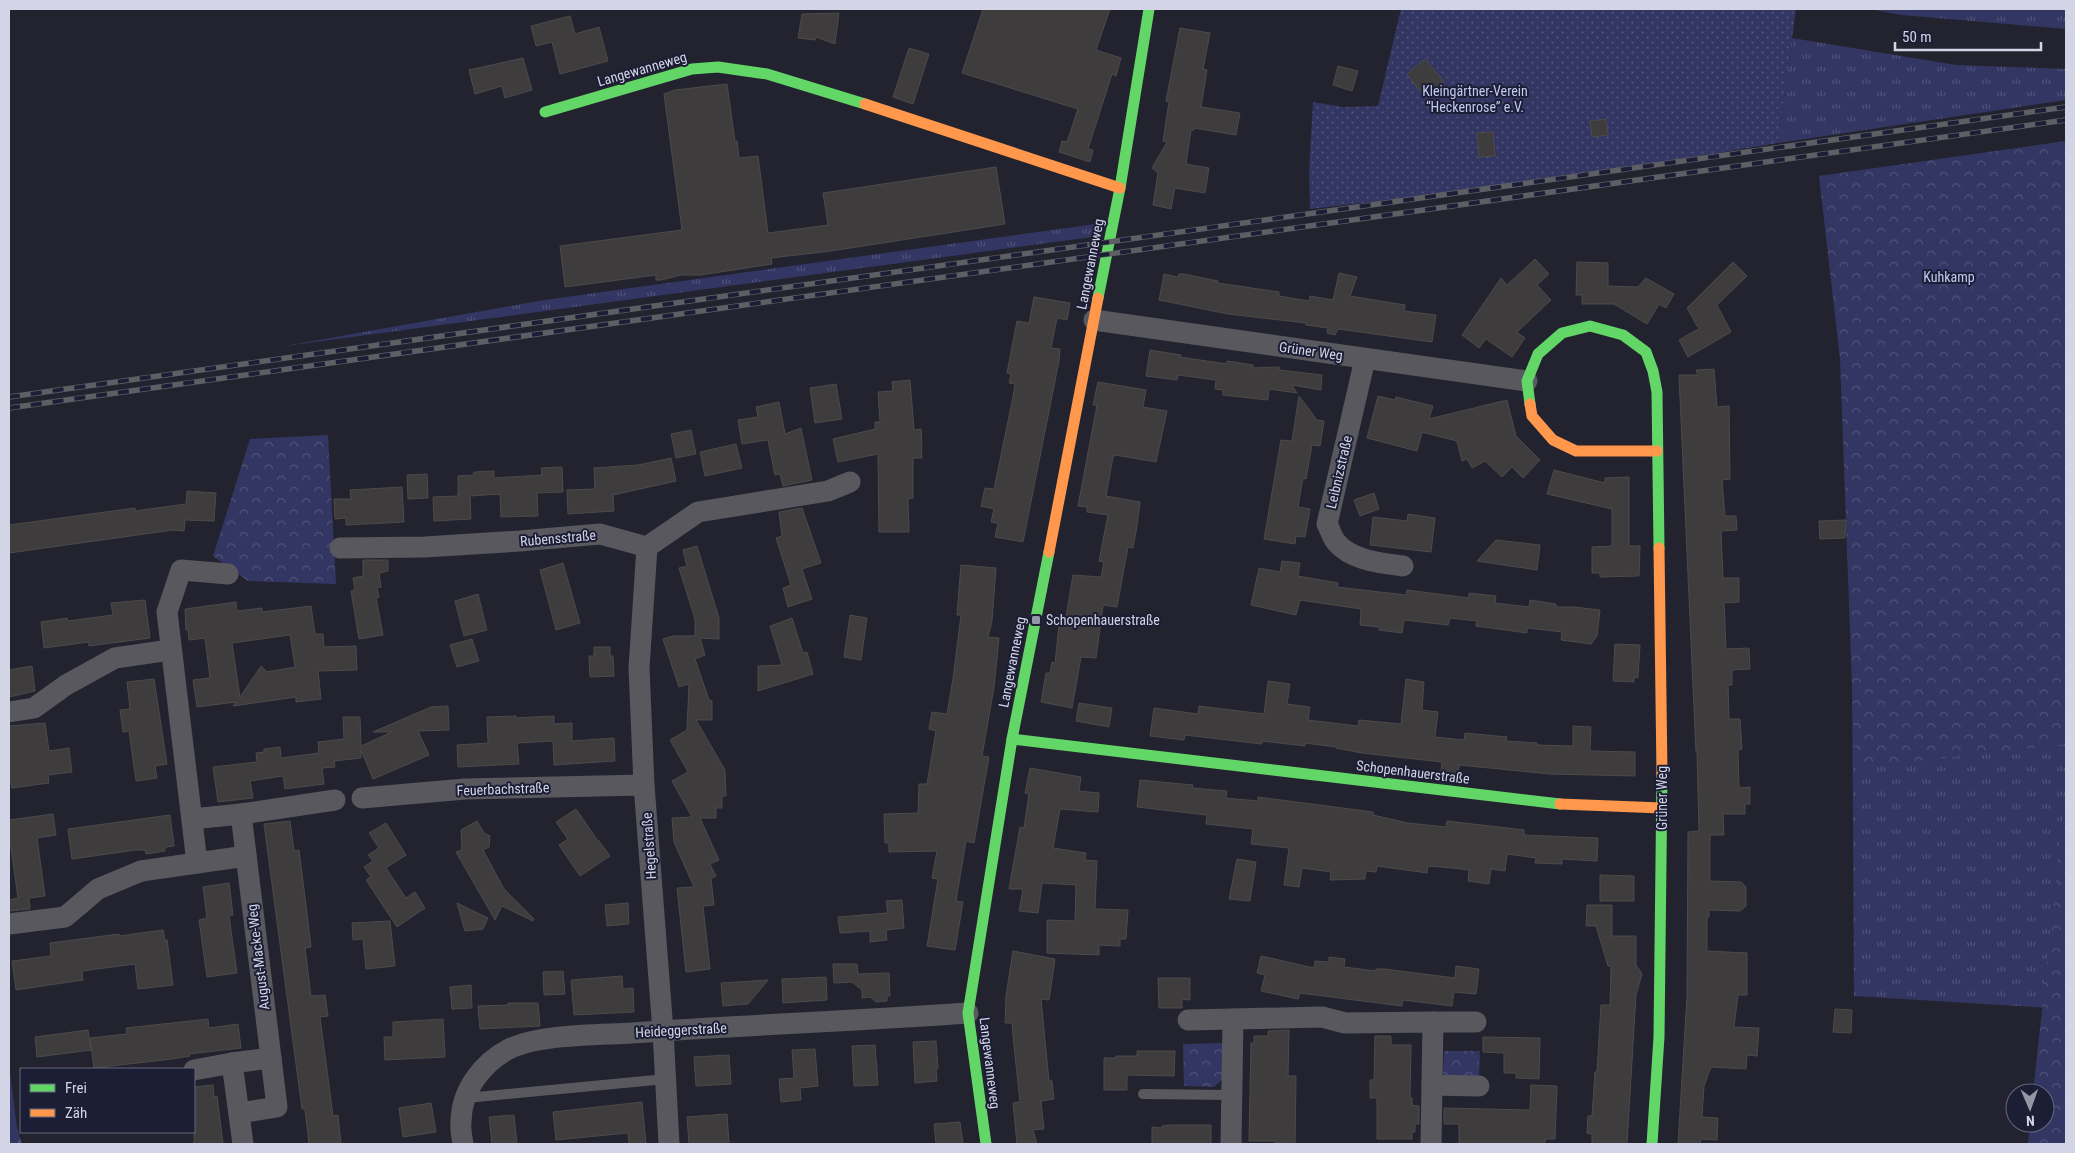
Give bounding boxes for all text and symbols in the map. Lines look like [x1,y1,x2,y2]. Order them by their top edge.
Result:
scale bar [1895,20,2041,52]
text: 50 m [1902,28,1932,46]
street label: Langewanneweg [596,49,688,89]
park label: Kleingärtner-Verein “Heckenrose” e.V. [1422,83,1528,115]
street label: Langewanneweg [1073,217,1107,311]
park label: Kuhkamp [1923,269,1975,285]
street label: Grüner Weg [1278,339,1344,363]
street label: Leibnizstraße [1323,433,1355,510]
street label: Rubensstraße [519,527,597,549]
place label: Schopenhauerstraße [1046,612,1160,628]
marker: Schopenhauerstraße [1030,614,1042,626]
street label: Langewanneweg [995,615,1029,709]
street label: Schopenhauerstraße [1355,757,1471,787]
street label: Grüner Weg [1654,766,1670,830]
street label: Feuerbachstraße [456,779,550,799]
street label: Hegelstraße [639,812,659,880]
street label: August-Macke-Weg [244,903,272,1011]
street label: Langewanneweg [976,1016,1004,1110]
street label: Heideggerstraße [635,1020,728,1040]
legend [20,1068,195,1133]
text: Frei [65,1079,87,1097]
north arrow [2005,1083,2055,1133]
text: Zäh [65,1104,87,1122]
text: N [2026,1113,2035,1129]

